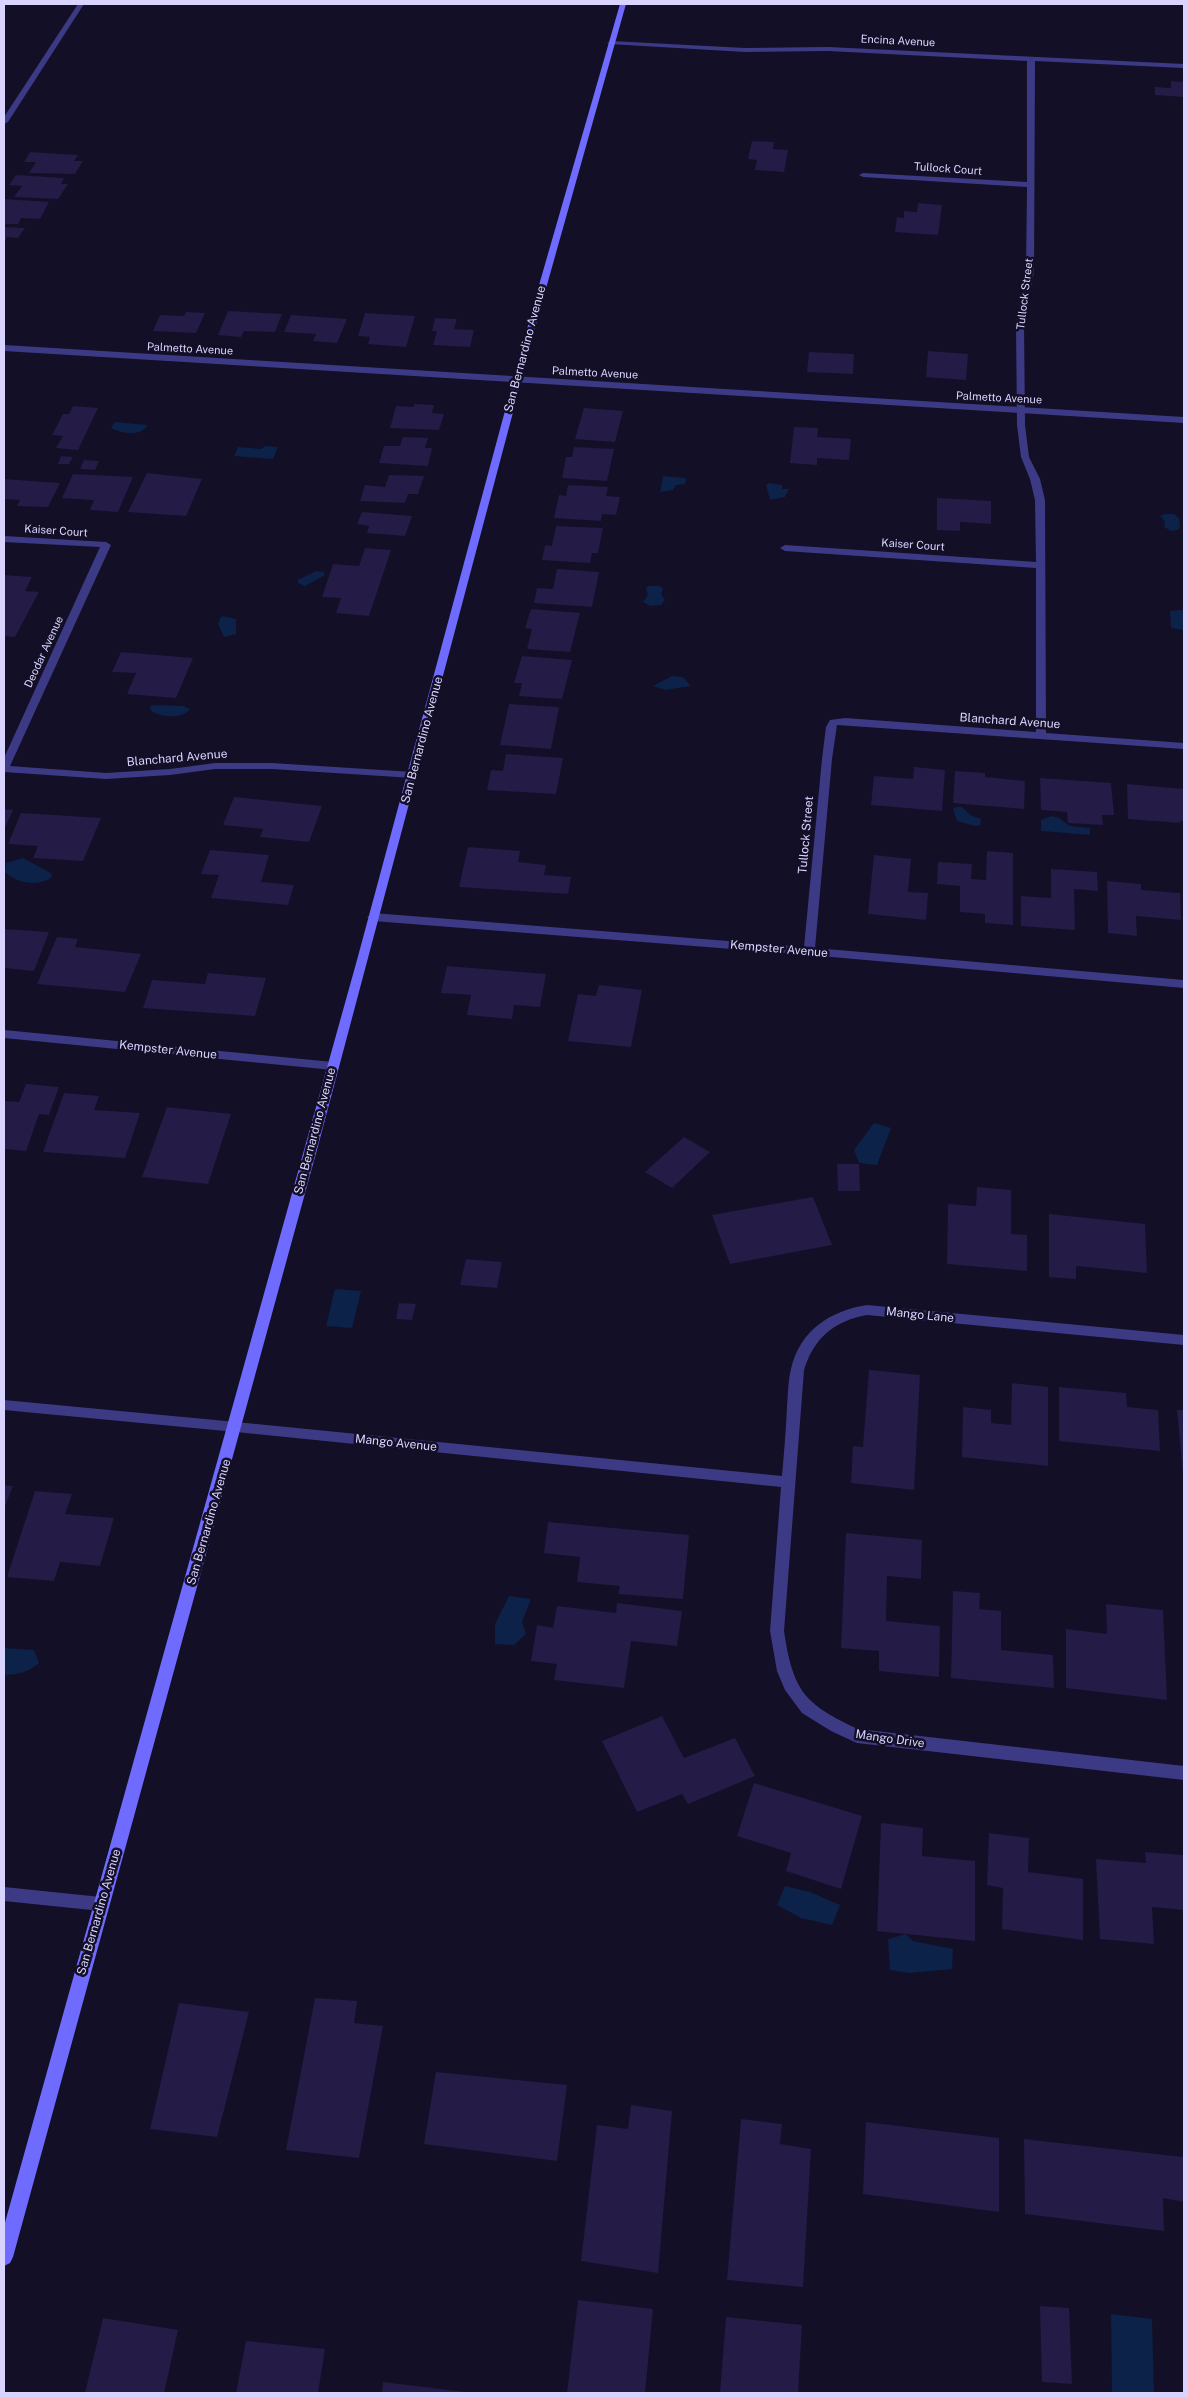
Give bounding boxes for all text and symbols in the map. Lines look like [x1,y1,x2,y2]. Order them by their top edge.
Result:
street label: Encina Avenue [860,32,936,50]
street label: Tullock Court [914,160,982,178]
street label: Tullock Street [1014,258,1036,330]
street label: San Bernardino Avenue [501,284,549,414]
street label: Palmetto Avenue [147,340,233,358]
street label: Palmetto Avenue [552,364,638,382]
street label: Palmetto Avenue [956,389,1042,407]
street label: Kaiser Court [24,522,88,540]
street label: Kaiser Court [881,536,945,554]
street label: Deodar Avenue [22,614,66,690]
street label: San Bernardino Avenue [398,675,446,805]
street label: Blanchard Avenue [959,710,1061,732]
street label: Blanchard Avenue [126,746,228,770]
street label: Tullock Street [795,795,817,875]
street label: Kempster Avenue [729,938,829,960]
street label: Kempster Avenue [118,1038,218,1062]
street label: San Bernardino Avenue [291,1066,339,1196]
street label: Mango Lane [885,1304,955,1326]
street label: Mango Avenue [354,1432,438,1454]
street label: San Bernardino Avenue [184,1457,234,1587]
street label: Mango Drive [854,1727,926,1751]
street label: San Bernardino Avenue [74,1847,124,1977]

